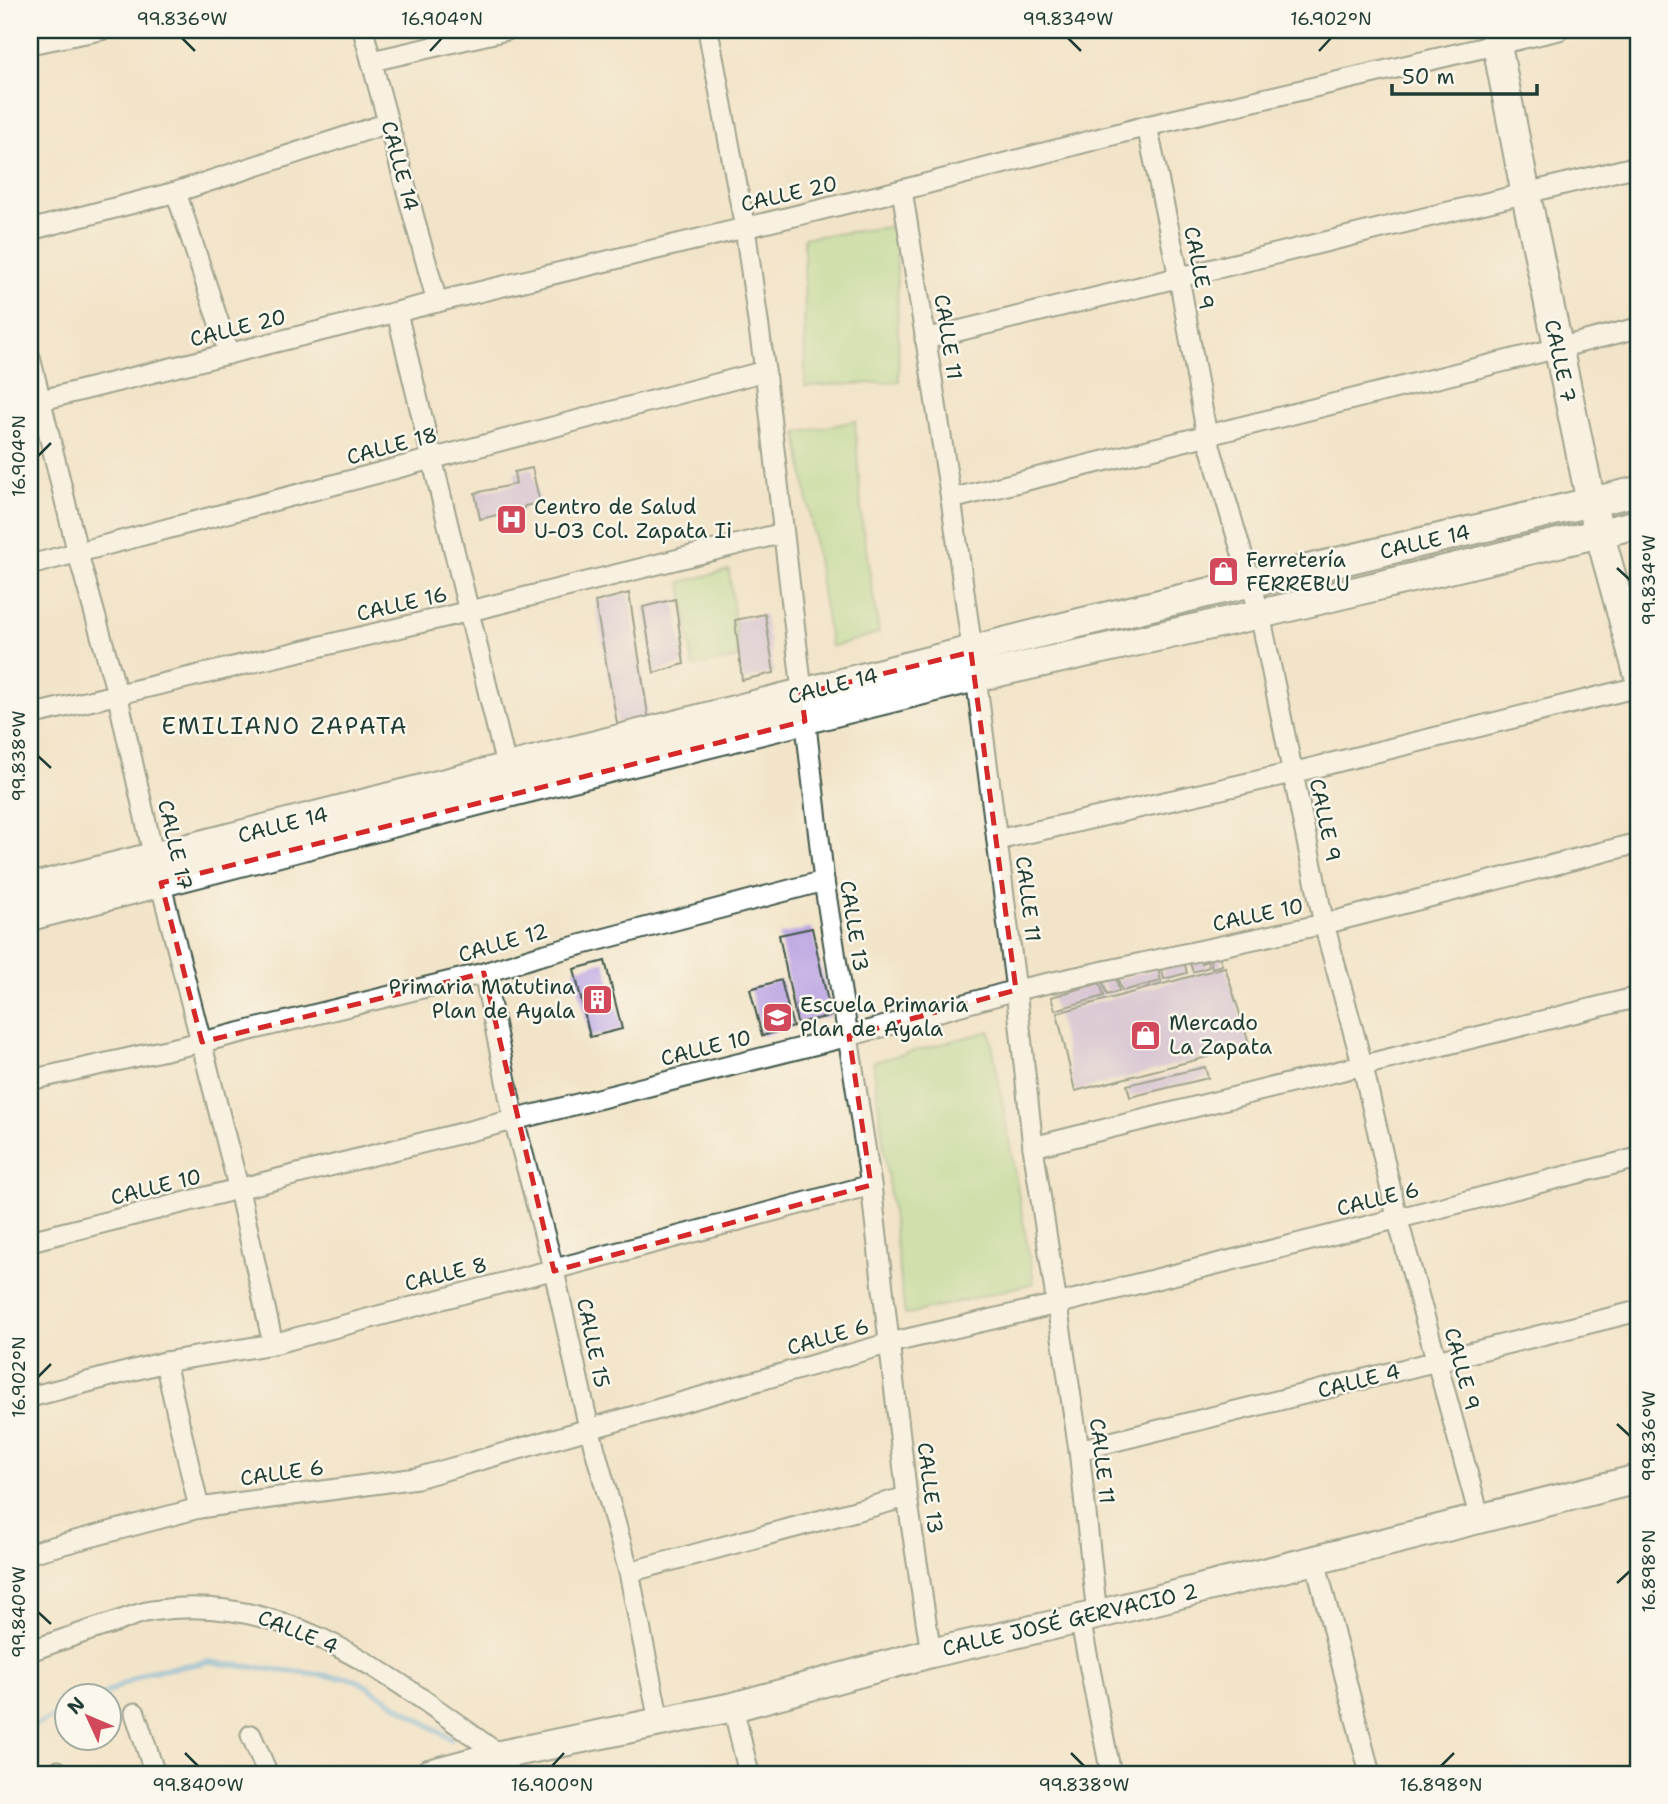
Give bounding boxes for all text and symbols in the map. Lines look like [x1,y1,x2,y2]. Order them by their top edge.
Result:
text: 99.836°W [136,7,228,31]
text: 16.904°N [401,7,483,31]
text: 99.834°W [1023,7,1113,31]
text: 16.902°N [1290,7,1372,31]
scale bar [1392,52,1537,96]
text: 50 m [1402,63,1455,91]
street label: CALLE 14 [375,118,425,214]
street label: CALLE 20 [738,169,840,219]
street label: CALLE 9 [1177,224,1221,312]
street label: CALLE 11 [927,292,969,382]
street label: CALLE 20 [187,303,289,353]
street label: CALLE 7 [1538,317,1582,405]
text: 16.904°N [7,415,31,497]
street label: CALLE 18 [344,420,440,472]
place label: Centro de Salud U-03 Col. Zapata Ii [534,493,732,545]
hospital icon: Centro de Salud U-03 Col. Zapata Ii [494,502,528,536]
street label: CALLE 14 [1377,518,1473,566]
text: 99.834°W [1637,535,1661,625]
place label: Ferretería FERREBLU [1246,546,1350,598]
shop icon: Ferretería FERREBLU [1206,555,1240,589]
street label: CALLE 16 [354,580,450,628]
street label: CALLE 14 [785,661,881,711]
text: 99.838°W [7,710,31,802]
district label: EMILIANO ZAPATA [161,711,409,741]
street label: CALLE 9 [1303,776,1347,864]
street label: CALLE 17 [151,797,199,893]
street label: CALLE 14 [235,800,331,850]
street label: CALLE 11 [1009,854,1047,944]
street label: CALLE 13 [833,878,875,974]
street label: CALLE 10 [1210,892,1306,938]
street label: CALLE 12 [455,917,551,969]
place label: Primaria Matutina Plan de Ayala [389,973,575,1025]
building icon: Primaria Matutina Plan de Ayala [581,982,615,1016]
place label: Escuela Primaria Plan de Ayala [800,991,968,1043]
school or university icon: Escuela Primaria Plan de Ayala [760,1000,794,1034]
place label: Mercado La Zapata [1169,1009,1272,1061]
shop icon: Mercado La Zapata [1129,1018,1163,1052]
street label: CALLE 10 [658,1023,754,1073]
street label: CALLE 10 [108,1162,204,1212]
street label: CALLE 6 [1334,1175,1422,1223]
street label: CALLE 8 [402,1250,490,1298]
street label: CALLE 15 [570,1296,616,1390]
street label: CALLE 6 [784,1312,872,1362]
street label: CALLE 9 [1438,1325,1486,1413]
text: 16.902°N [7,1336,31,1418]
street label: CALLE 4 [1315,1357,1403,1405]
text: 99.836°W [1637,1390,1661,1482]
street label: CALLE 11 [1083,1416,1121,1506]
street label: CALLE 13 [910,1441,950,1535]
street label: CALLE 6 [238,1453,326,1493]
text: 16.898°N [1637,1530,1661,1612]
text: 99.840°W [7,1566,31,1658]
street label: CALLE JOSÉ GERVACIO 2 [939,1576,1200,1663]
street label: CALLE 4 [254,1603,342,1661]
north arrow [52,1682,122,1752]
text: N [62,1691,90,1720]
text: 99.840°W [152,1773,244,1797]
text: 16.900°N [511,1773,593,1797]
text: 99.838°W [1038,1773,1130,1797]
text: 16.898°N [1400,1773,1482,1797]

